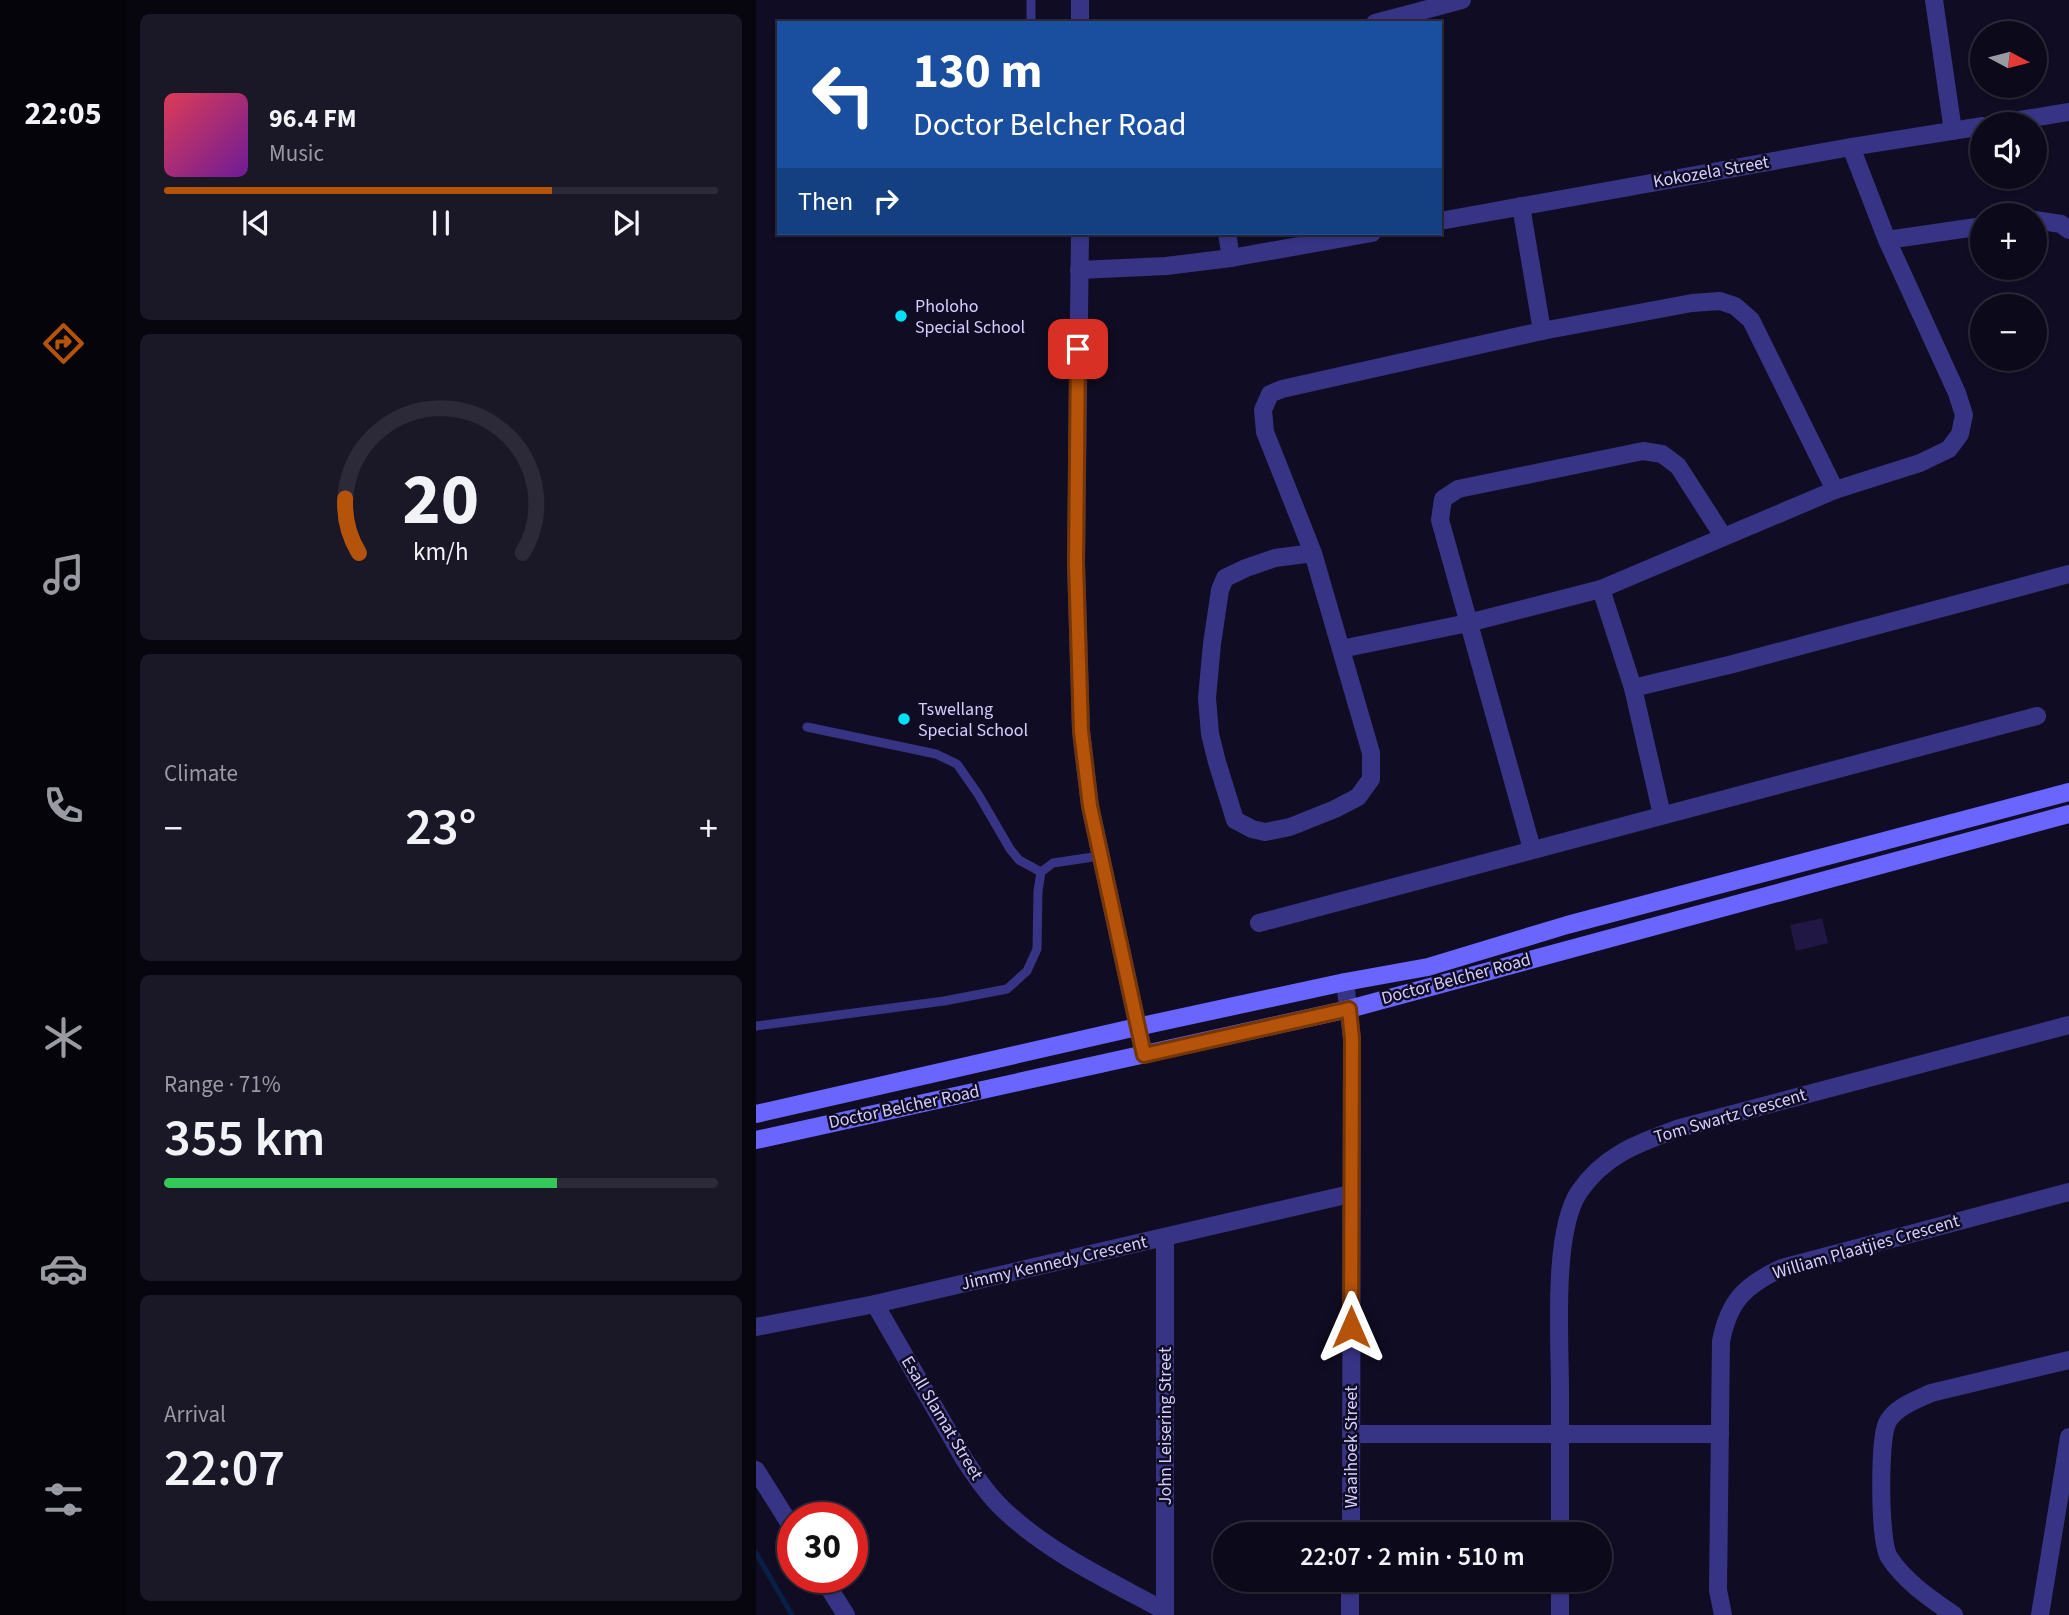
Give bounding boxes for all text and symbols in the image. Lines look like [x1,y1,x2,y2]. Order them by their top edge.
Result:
north arrow [1970,21,2048,98]
map controls [1970,21,2047,371]
text: 130 m [913,37,1042,107]
icon: left [798,49,889,140]
text: 22:05 [24,91,102,137]
text: 96.4 FM [269,100,357,137]
text: Doctor Belcher Road [913,102,1186,148]
button: sound [1970,112,2047,189]
text: Music [269,137,324,170]
street label: Kokozela Street [1651,150,1771,194]
icon: right [867,182,905,220]
text: Then [798,183,853,220]
button: + [1970,203,2047,280]
icon: previous [237,204,275,242]
icon: pause [422,204,460,242]
icon: next [607,204,645,242]
place label: Pholoho Special School [915,294,1025,340]
button: − [1970,294,2047,371]
marker: Pholoho Special School [893,308,909,324]
icon: directions [39,319,88,368]
pin [1048,319,1108,379]
icon: arrive [1059,330,1097,368]
text: 20 [403,449,479,553]
text: km/h [413,534,469,570]
icon: music [39,550,88,599]
place label: Tswellang Special School [918,697,1028,743]
marker: Tswellang Special School [896,711,912,727]
text: Climate [164,757,238,790]
icon: phone [39,781,88,830]
text: 23° [405,791,477,865]
text: − [164,802,183,856]
text: + [699,802,718,856]
street label: Doctor Belcher Road [1378,947,1534,1011]
icon: climate [39,1013,88,1062]
text: Range · 71% [164,1068,281,1101]
street label: Doctor Belcher Road [826,1079,982,1135]
street label: Tom Swartz Crescent [1651,1082,1809,1150]
text: 355 km [164,1102,325,1176]
street label: William Plaatjies Crescent [1770,1208,1962,1286]
street label: Jimmy Kennedy Crescent [959,1229,1149,1297]
icon: car [39,1244,88,1293]
position arrow [1314,1290,1388,1364]
street label: John Leisering Street [1153,1347,1178,1505]
street label: Esall Slamat Street [895,1351,989,1485]
street label: Waaihoek Street [1339,1386,1364,1508]
text: Arrival [164,1398,226,1431]
text: 22:07 [164,1432,285,1506]
icon: filters [39,1475,88,1524]
speed limit sign: 30 [777,1502,868,1593]
text: 22:07 · 2 min · 510 m [1300,1538,1525,1575]

